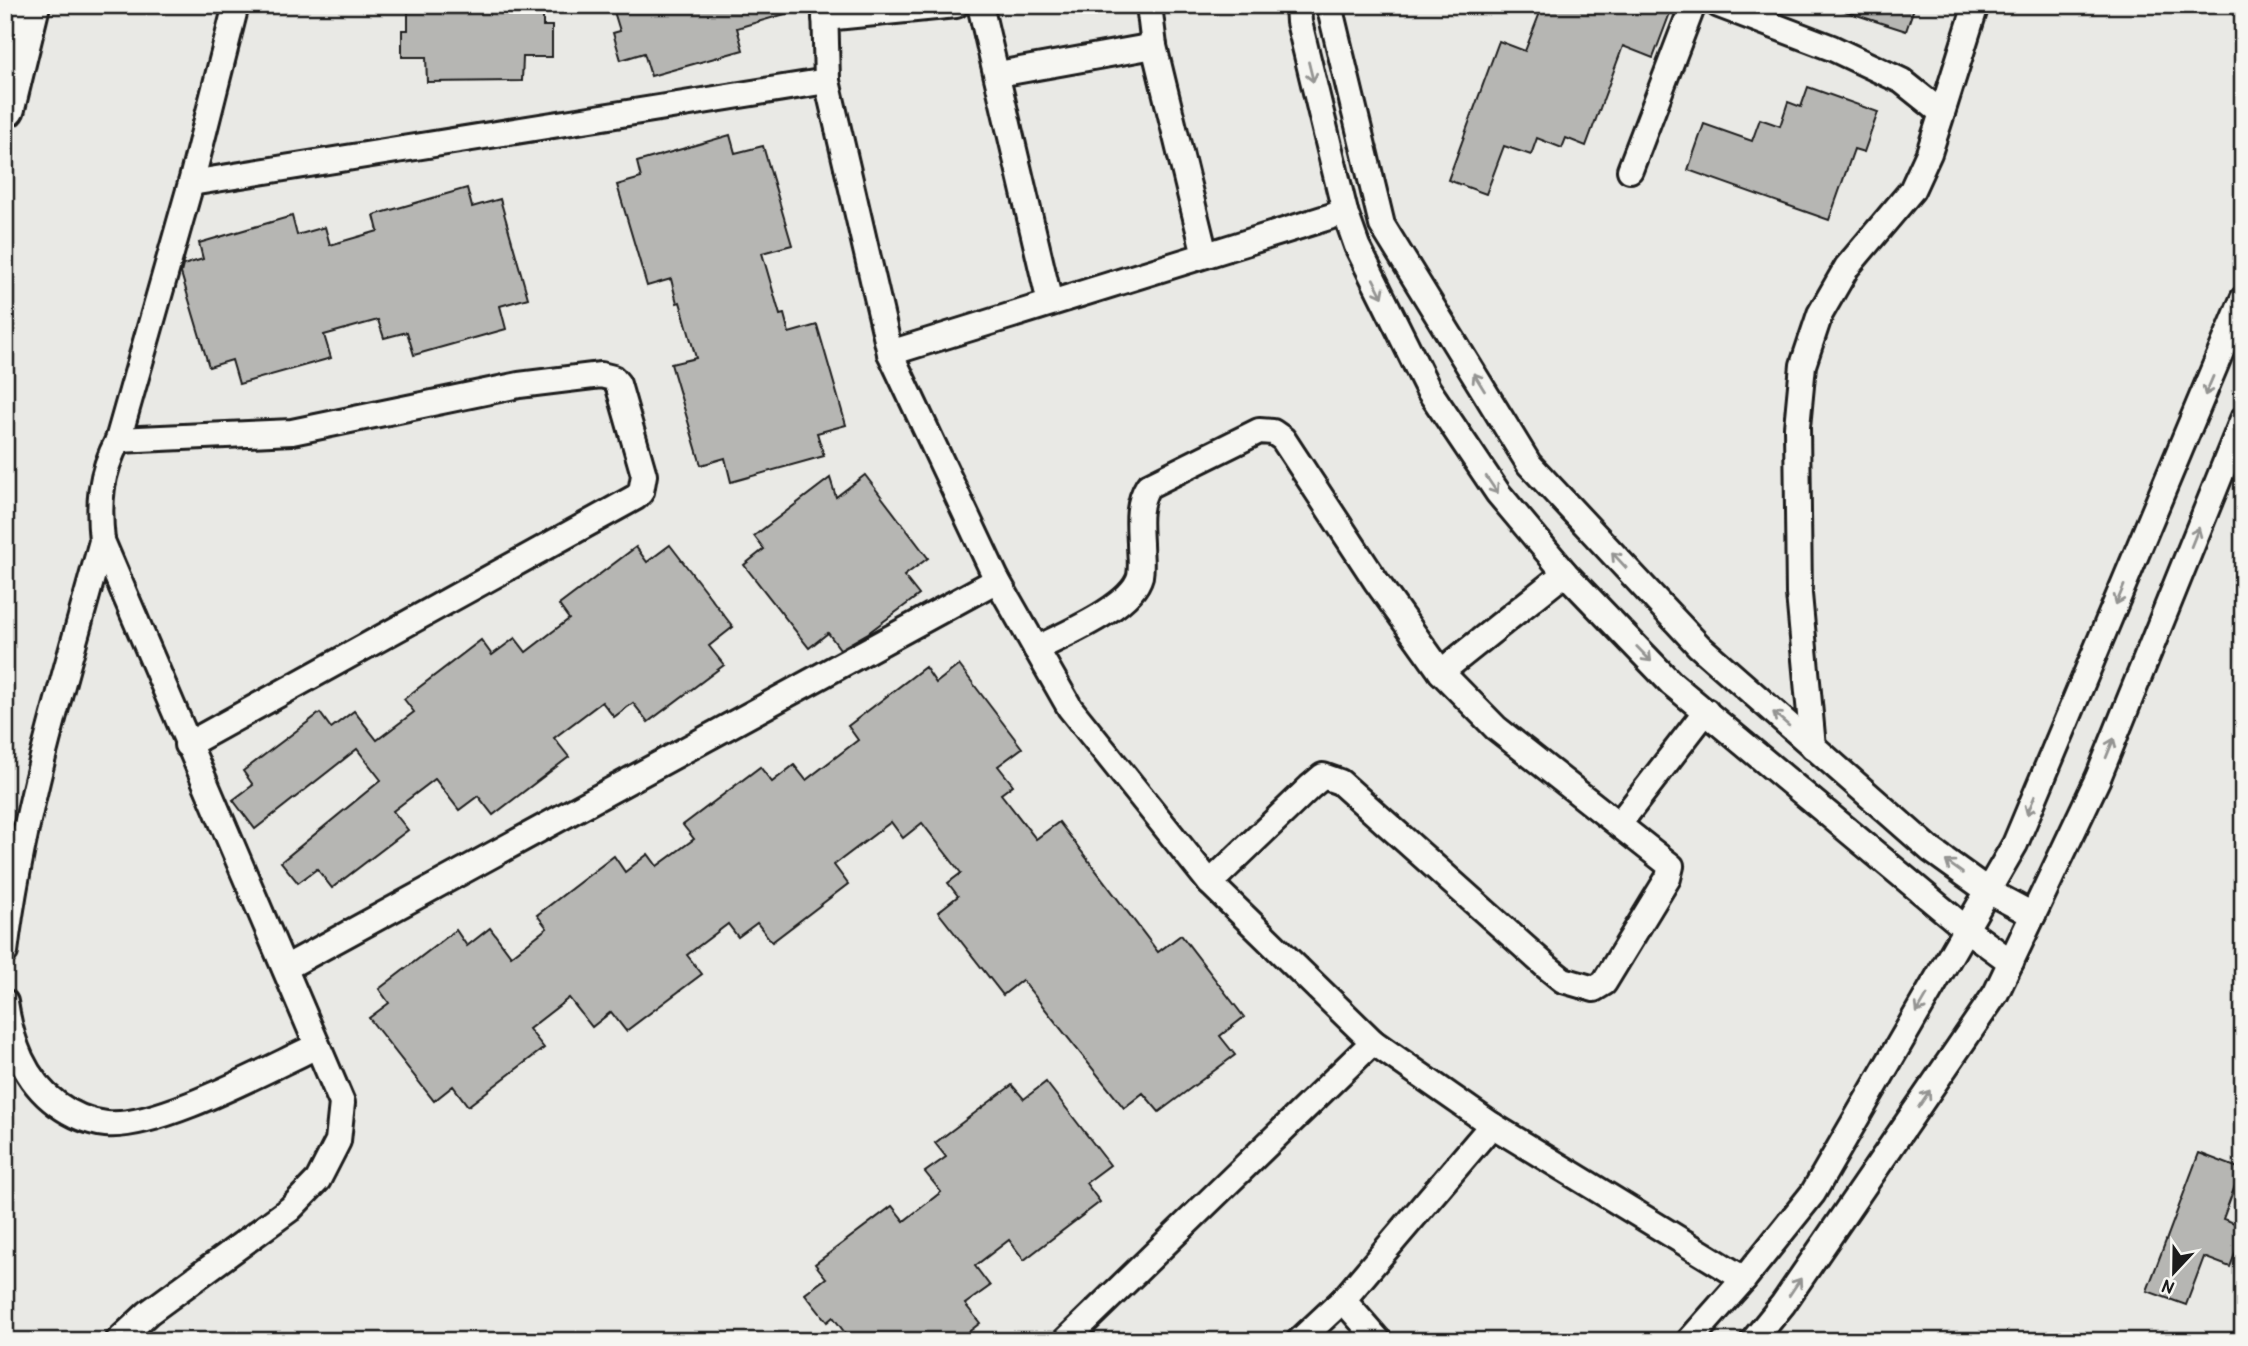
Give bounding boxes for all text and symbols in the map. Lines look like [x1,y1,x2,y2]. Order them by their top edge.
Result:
one-way arrow [1305,60,1318,83]
one-way arrow [1372,277,1386,298]
one-way arrow [1471,372,1485,392]
one-way arrow [2201,374,2214,396]
one-way arrow [1485,475,1499,494]
one-way arrow [2190,526,2203,548]
one-way arrow [1610,552,1627,569]
one-way arrow [2113,584,2126,605]
one-way arrow [1635,645,1652,662]
one-way arrow [1772,711,1790,727]
one-way arrow [2104,737,2117,759]
one-way arrow [2024,793,2037,815]
one-way arrow [1945,859,1964,874]
one-way arrow [1915,994,1929,1014]
one-way arrow [1917,1090,1931,1109]
north arrow [2140,1238,2210,1308]
text: N [2158,1274,2177,1302]
one-way arrow [1788,1278,1802,1297]

